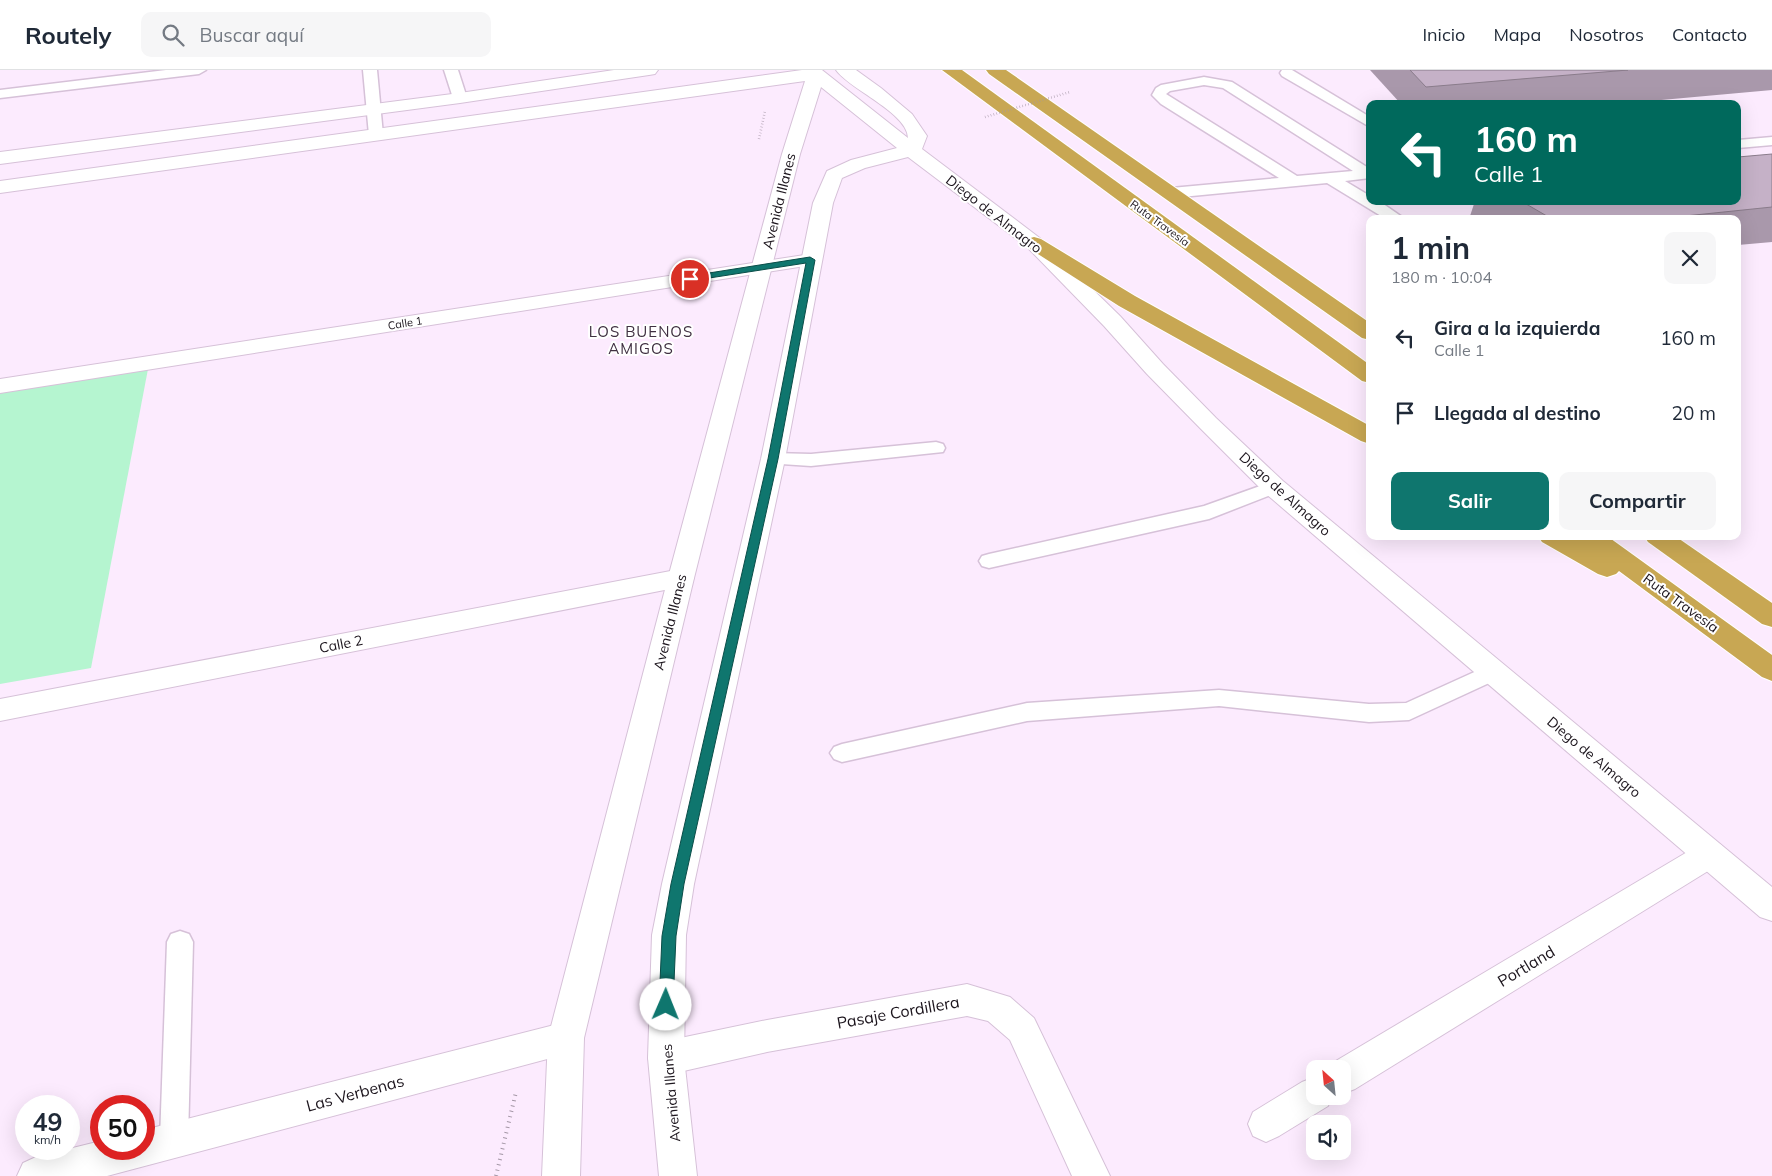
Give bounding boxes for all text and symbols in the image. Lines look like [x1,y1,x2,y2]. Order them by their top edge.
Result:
search box [141,12,491,57]
text: Routely [25,20,111,50]
icon: search [159,21,187,49]
text: Buscar aquí [199,23,304,47]
text: Inicio [1422,23,1465,46]
text: Mapa [1493,23,1541,46]
text: Nosotros [1569,23,1644,46]
text: Contacto [1672,23,1747,46]
text: 160 m [1474,117,1578,161]
icon: left [1391,120,1456,185]
street label: Avenida Illanes [758,151,800,251]
text: Calle 1 [1474,160,1543,188]
street label: Diego de Almagro [942,171,1046,257]
street label: Ruta Travesía [1128,197,1192,249]
text: 1 min [1391,229,1470,267]
button: close [1664,232,1716,284]
pin [669,258,711,300]
icon: arrive [676,265,704,293]
text: 180 m · 10:04 [1391,267,1492,287]
street label: Calle 1 [387,313,423,333]
text: Gira a la izquierda [1434,316,1600,340]
district label: LOS BUENOS AMIGOS [589,322,693,358]
icon: left [1391,324,1419,352]
text: 160 m [1660,326,1716,350]
text: Calle 1 [1434,340,1484,360]
icon: arrive [1391,399,1419,427]
text: Llegada al destino [1434,401,1601,425]
text: 20 m [1672,401,1716,425]
street label: Diego de Almagro [1236,448,1334,540]
button: Salir [1391,472,1549,530]
button: Compartir [1559,472,1716,530]
street label: Ruta Travesía [1640,570,1722,636]
street label: Avenida Illanes [649,572,691,672]
street label: Calle 2 [318,631,364,657]
street label: Diego de Almagro [1543,713,1645,801]
street label: Portland [1494,941,1558,991]
position arrow [639,978,691,1030]
street label: Pasaje Cordillera [835,991,961,1033]
street label: Avenida Illanes [658,1043,684,1143]
north arrow [1306,1060,1351,1105]
map controls [1306,1060,1351,1160]
street label: Las Verbenas [304,1070,406,1116]
speed limit sign: 50 [90,1095,155,1160]
text: 49 [32,1106,63,1137]
button: sound [1306,1115,1351,1160]
text: km/h [34,1132,61,1147]

